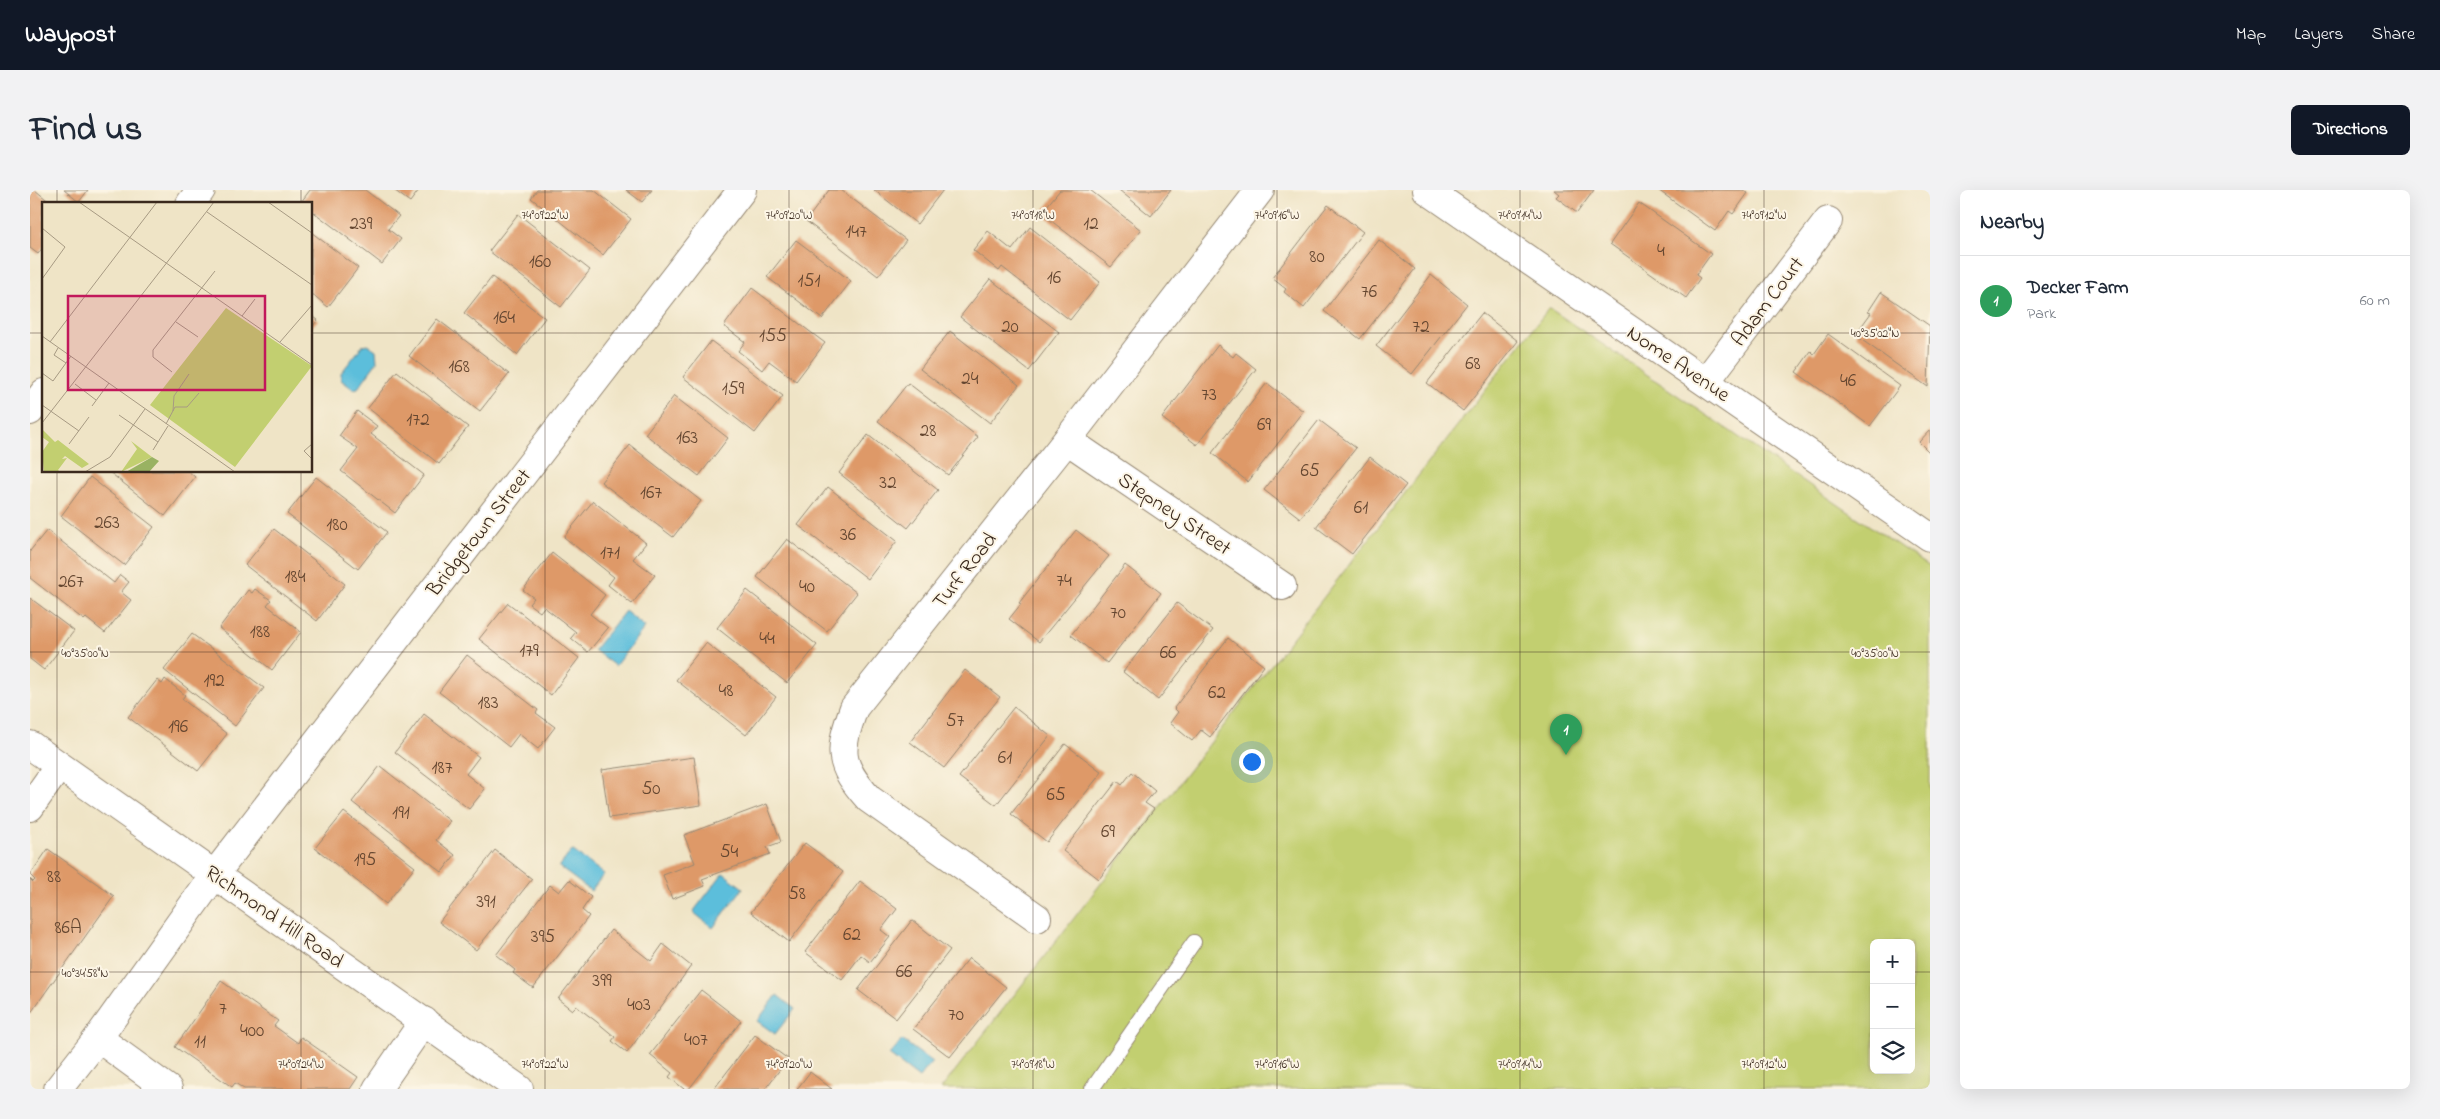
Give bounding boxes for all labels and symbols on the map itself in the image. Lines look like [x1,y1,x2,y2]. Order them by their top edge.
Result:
inset map [42,202,312,472]
text: 74°09'22"W [521,207,569,225]
text: 74°09'20"W [766,207,812,225]
text: 74°09'18"W [1011,207,1055,225]
text: 74°09'16"W [1255,207,1299,225]
text: 74°09'14"W [1498,207,1542,225]
text: 74°09'12"W [1741,207,1787,225]
house number: 239 [349,211,373,238]
house number: 12 [1083,211,1099,238]
house number: 147 [845,219,867,246]
house number: 4 [1657,238,1665,265]
house number: 80 [1309,244,1325,271]
house number: 160 [529,249,551,276]
street label: Adam Court [1725,251,1812,353]
house number: 16 [1047,265,1061,292]
house number: 151 [798,268,820,295]
house number: 76 [1361,279,1377,306]
house number: 164 [493,305,515,332]
house number: 20 [1001,314,1019,341]
house number: 72 [1412,314,1430,341]
street label: Nome Avenue [1620,319,1736,411]
house number: 155 [759,323,787,350]
text: 40°35'02"N [1851,325,1899,343]
house number: 68 [1465,351,1481,378]
house number: 168 [448,354,470,381]
house number: 24 [961,366,979,393]
house number: 46 [1840,368,1856,395]
house number: 159 [722,376,745,403]
house number: 73 [1201,382,1217,409]
house number: 172 [406,407,430,434]
house number: 69 [1257,412,1271,439]
house number: 28 [920,418,936,445]
house number: 163 [676,425,698,452]
house number: 65 [1300,458,1320,485]
street label: Bridgetown Street [419,463,541,606]
street label: Stepney Street [1110,466,1237,565]
house number: 32 [879,470,897,497]
house number: 167 [640,480,662,507]
house number: 61 [1354,495,1368,522]
house number: 263 [94,510,120,537]
house number: 180 [326,512,348,539]
house number: 36 [840,522,856,549]
street label: Turf Road [926,526,1005,616]
house number: 171 [600,540,620,567]
house number: 184 [285,564,306,591]
house number: 74 [1056,568,1072,595]
house number: 267 [58,569,84,596]
house number: 40 [799,574,815,601]
house number: 70 [1110,600,1126,627]
house number: 188 [250,619,270,646]
house number: 44 [759,626,775,653]
house number: 179 [519,638,539,665]
house number: 66 [1160,640,1176,667]
text: 40°35'00"N [61,645,109,663]
text: 40°35'00"N [1851,645,1899,663]
house number: 192 [203,668,225,695]
house number: 48 [719,678,733,705]
house number: 62 [1208,680,1226,707]
house number: 183 [477,690,499,717]
house number: 57 [946,708,965,735]
house number: 196 [168,714,188,741]
pin: 1 [1550,714,1582,755]
house number: 61 [998,745,1012,772]
your location [1239,749,1265,775]
house number: 187 [432,755,453,782]
house number: 50 [641,776,661,803]
house number: 65 [1046,782,1066,809]
house number: 191 [392,800,410,827]
house number: 69 [1101,819,1115,846]
house number: 54 [720,839,739,866]
house number: 195 [354,847,376,874]
street label: Richmond Hill Road [198,859,349,977]
house number: 88 [47,864,61,891]
house number: 58 [788,881,806,908]
house number: 391 [476,889,496,916]
house number: 86A [54,915,82,942]
house number: 62 [843,922,861,949]
house number: 395 [531,924,555,951]
house number: 66 [896,959,912,986]
text: 40°34'58"N [62,965,108,983]
house number: 399 [592,968,612,995]
house number: 403 [627,992,651,1019]
house number: 7 [219,996,227,1023]
house number: 70 [948,1002,964,1029]
house number: 400 [240,1018,264,1045]
house number: 407 [684,1027,708,1054]
house number: 11 [194,1029,206,1056]
text: 74°09'24"W [278,1056,324,1074]
text: 74°09'22"W [521,1056,569,1074]
text: 74°09'20"W [766,1056,812,1074]
text: 74°09'18"W [1011,1056,1055,1074]
text: 74°09'16"W [1255,1056,1299,1074]
text: 74°09'14"W [1498,1056,1542,1074]
text: 74°09'12"W [1741,1056,1787,1074]

